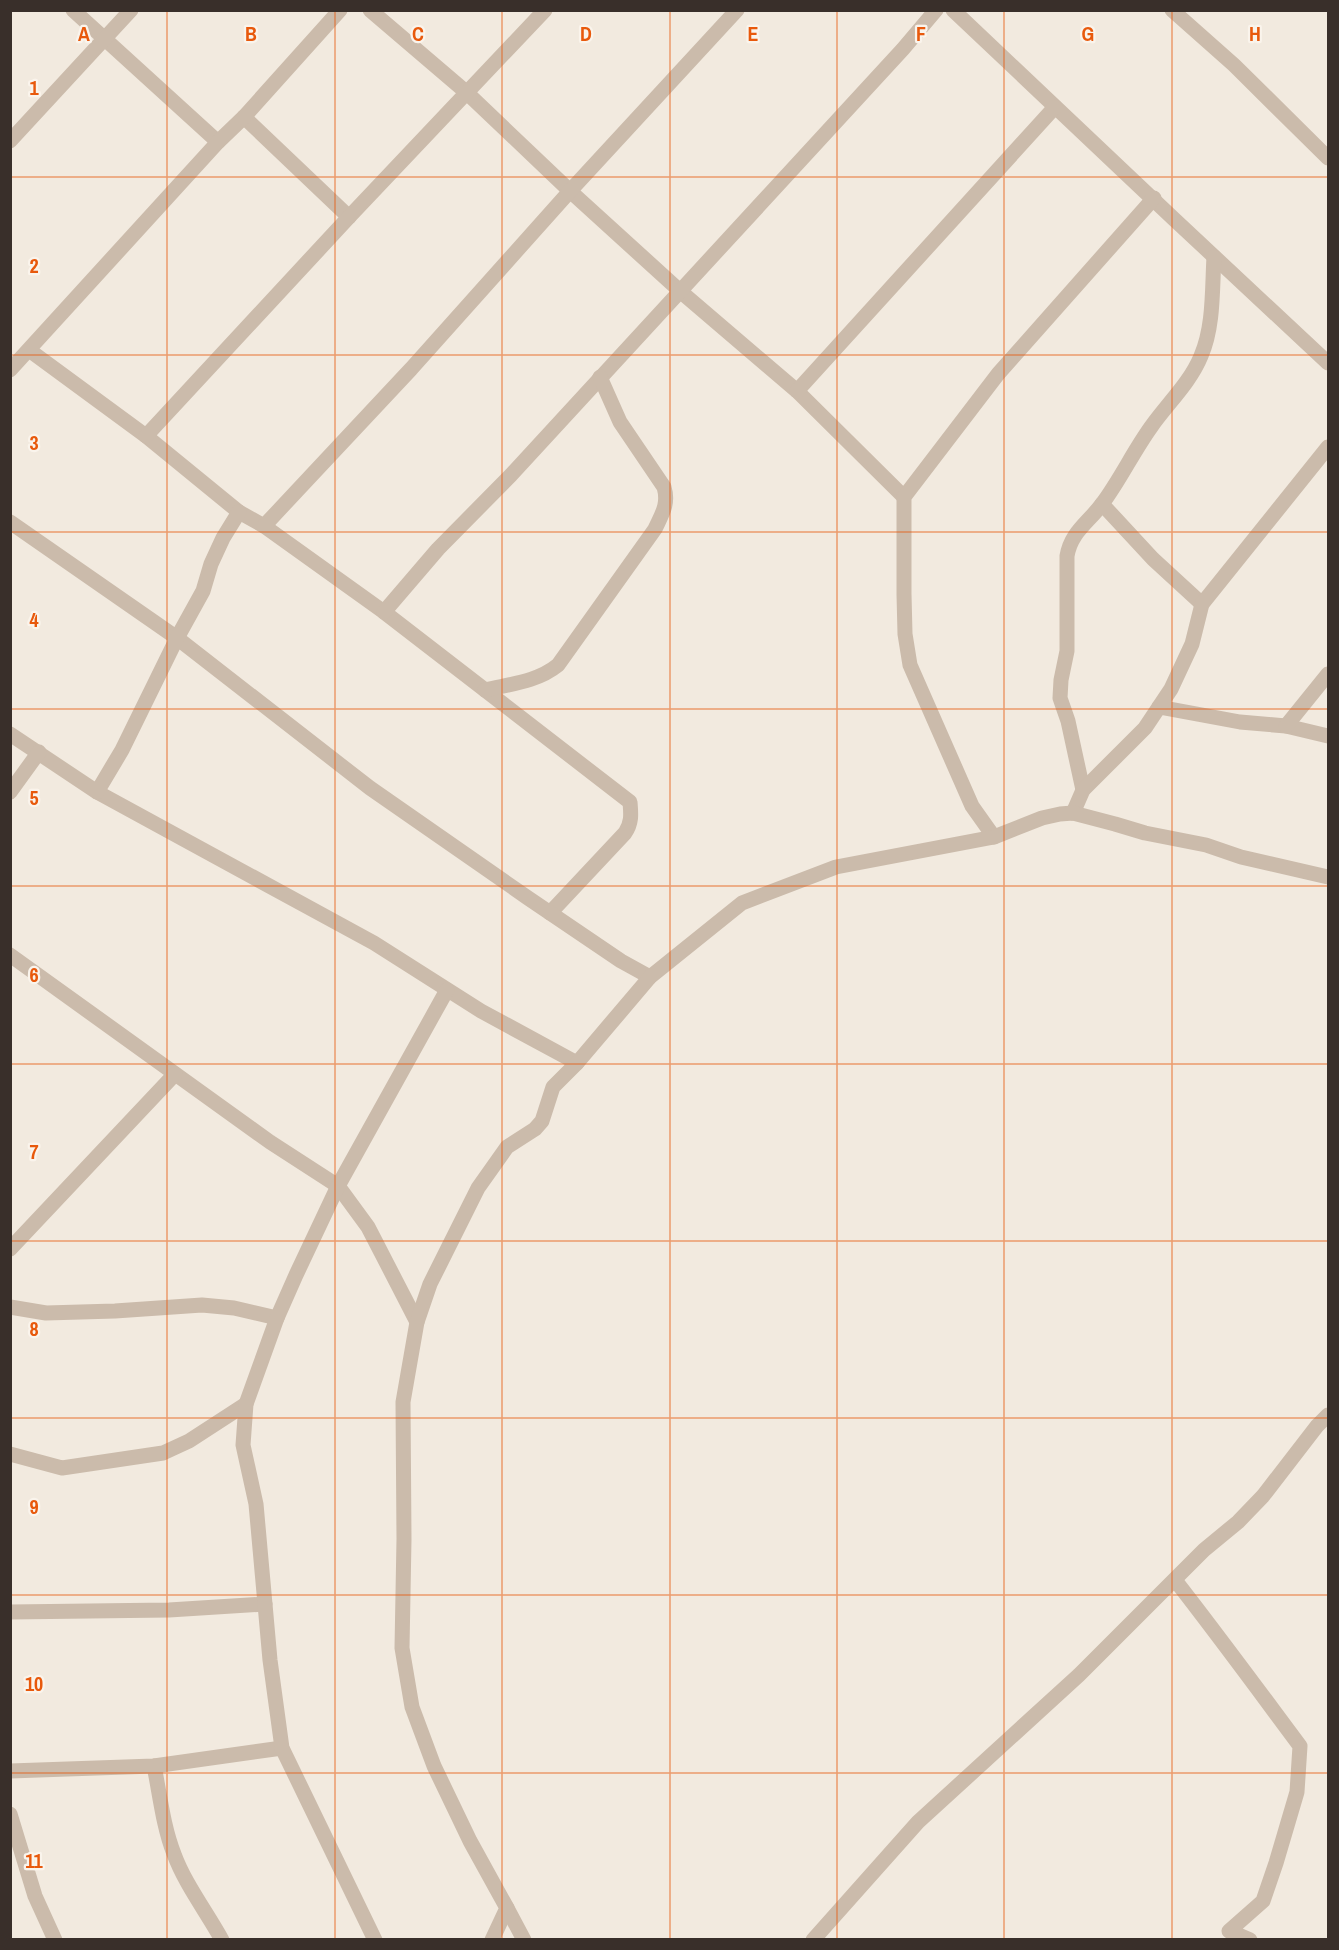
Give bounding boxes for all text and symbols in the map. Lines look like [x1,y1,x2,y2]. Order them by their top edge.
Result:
text: A [78,20,90,47]
text: B [245,20,257,47]
text: C [412,20,424,47]
text: D [580,20,592,47]
text: E [748,20,759,47]
text: F [916,20,926,47]
text: G [1082,20,1094,47]
text: H [1249,20,1261,47]
text: 1 [29,74,39,101]
text: 2 [29,252,39,279]
text: 3 [29,429,39,456]
text: 4 [29,606,39,633]
text: 5 [29,784,39,811]
text: 6 [29,961,39,988]
text: 7 [29,1138,39,1165]
text: 8 [29,1315,39,1342]
text: 9 [29,1493,39,1520]
text: 10 [25,1670,43,1697]
text: 11 [25,1847,44,1874]

